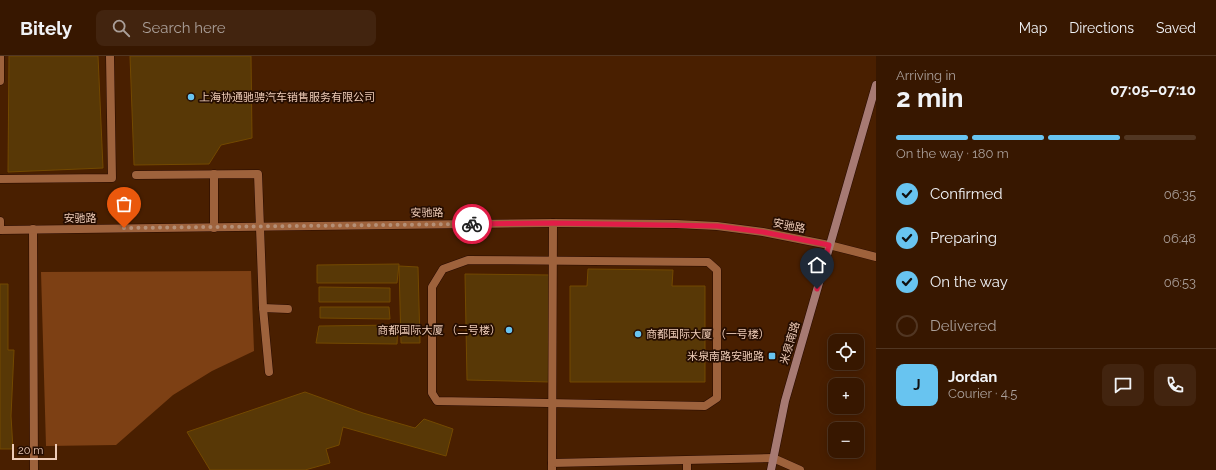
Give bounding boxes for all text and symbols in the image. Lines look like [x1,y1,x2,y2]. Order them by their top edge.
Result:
search box [96,10,376,46]
text: Bitely [20,17,72,39]
icon: search [110,17,132,39]
text: Search here [142,19,226,37]
text: Map [1019,20,1047,36]
text: Directions [1069,20,1134,36]
text: Saved [1156,20,1196,36]
text: Arriving in [896,68,956,83]
text: 07:05–07:10 [1110,81,1196,99]
text: 2 min [896,83,963,113]
place label: 上海协通驰骋汽车销售服务有限公司 [199,91,375,104]
marker: 上海协通驰骋汽车销售服务有限公司 [186,92,196,102]
text: On the way · 180 m [896,146,1009,161]
icon: check [896,183,918,205]
text: Confirmed [930,185,1003,203]
pin [107,187,141,228]
text: 06:35 [1164,187,1196,202]
icon: bag [113,193,135,215]
courier [452,204,492,244]
street label: 安驰路 [410,206,444,220]
street label: 安驰路 [64,212,97,225]
icon: bike [461,213,483,235]
street label: 安驰路 [772,216,806,236]
icon: check [896,227,918,249]
text: Preparing [930,229,997,247]
text: 06:48 [1163,231,1196,246]
pin [800,248,834,289]
icon: home [806,254,828,276]
icon: check [896,271,918,293]
text: On the way [930,273,1008,291]
text: 06:53 [1164,275,1196,290]
text: Delivered [930,317,997,335]
street label: 米泉南路 [778,320,802,366]
place label: 商都国际大厦 （二号楼） [377,324,501,337]
marker: 商都国际大厦 （二号楼） [504,325,514,335]
place label: 商都国际大厦 （一号楼） [646,328,770,341]
marker: 商都国际大厦 （一号楼） [633,329,643,339]
map controls [828,334,864,458]
button: locate [828,334,864,370]
place label: 米泉南路安驰路 [687,350,764,363]
marker: 米泉南路安驰路 [767,351,777,361]
button: chat [1102,364,1144,406]
button: phone [1154,364,1196,406]
text: Jordan [948,368,997,386]
text: J [913,376,921,394]
button: + [828,378,864,414]
text: Courier · 4.5 [948,386,1017,401]
button: − [828,422,864,458]
scale bar [12,442,57,461]
text: 20 m [18,444,43,457]

